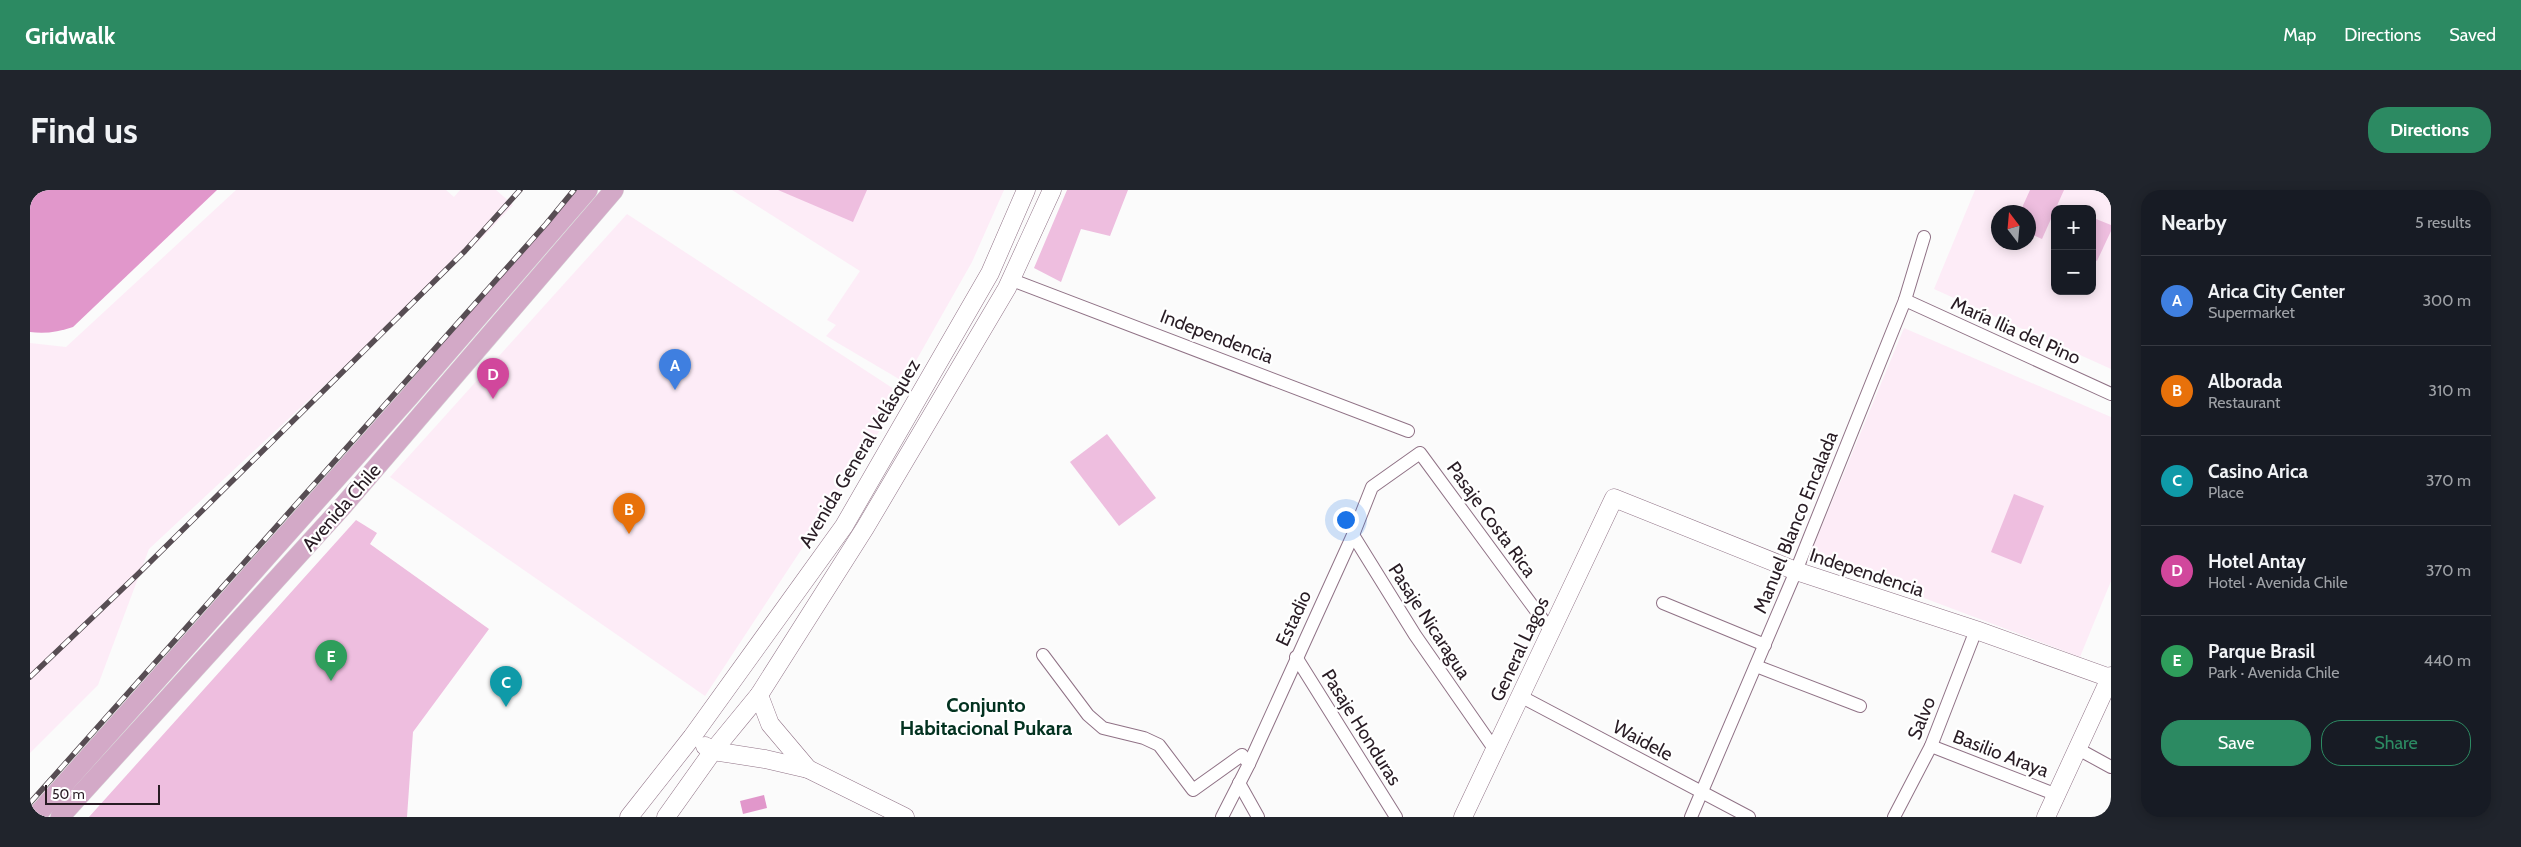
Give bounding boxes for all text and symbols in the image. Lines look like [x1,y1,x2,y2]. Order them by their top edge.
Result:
text: Gridwalk [25,21,115,50]
text: Map [2283,24,2316,46]
text: Directions [2344,24,2421,46]
text: Saved [2449,24,2496,46]
button: Directions [2368,107,2491,153]
text: Find us [30,109,138,152]
north arrow [1991,205,2036,250]
map controls [2051,205,2096,295]
button: + [2051,205,2096,250]
text: Nearby [2161,210,2227,235]
text: 5 results [2415,213,2471,232]
button: − [2051,250,2096,295]
text: Arica City Center [2208,280,2345,303]
text: A [2172,291,2182,310]
text: 300 m [2422,291,2471,310]
street label: María Ilia del Pino [1947,292,2084,369]
text: Supermarket [2208,303,2295,322]
street label: Independencia [1157,304,1277,369]
pin: A [659,349,691,390]
street label: Avenida General Velásquez [794,355,925,552]
pin: D [477,358,509,399]
text: Alborada [2208,370,2282,393]
text: B [2172,381,2182,400]
text: 310 m [2428,381,2471,400]
text: Restaurant [2208,393,2280,412]
street label: Manuel Blanco Encalada [1748,428,1842,617]
street label: Pasaje Costa Rica [1442,457,1541,582]
street label: Avenida Chile [297,459,386,556]
text: Casino Arica [2208,460,2308,483]
text: C [2172,471,2182,490]
text: 370 m [2426,471,2471,490]
text: Place [2208,483,2244,502]
pin: B [613,493,645,534]
your location [1333,507,1359,533]
street label: Independencia [1807,543,1927,602]
text: Hotel Antay [2208,550,2306,573]
street label: Pasaje Nicaragua [1384,559,1476,683]
text: D [2171,561,2183,580]
text: 370 m [2426,561,2471,580]
text: Hotel · Avenida Chile [2208,573,2348,592]
street label: Estadio [1271,587,1316,650]
street label: General Lagos [1485,593,1554,705]
pin: E [315,640,347,681]
text: Parque Brasil [2208,640,2315,663]
text: E [2172,651,2182,670]
text: 440 m [2424,651,2471,670]
text: Park · Avenida Chile [2208,663,2339,682]
street label: Pasaje Honduras [1317,665,1406,790]
pin: C [490,666,522,707]
district label: Conjunto Habitacional Pukara [900,693,1072,740]
street label: Salvo [1903,693,1940,743]
street label: Waidele [1609,715,1677,766]
button: Save [2161,720,2311,766]
button: Share [2321,720,2471,766]
street label: Basilio Araya [1950,725,2052,782]
scale bar [45,782,160,805]
text: 50 m [52,785,85,803]

